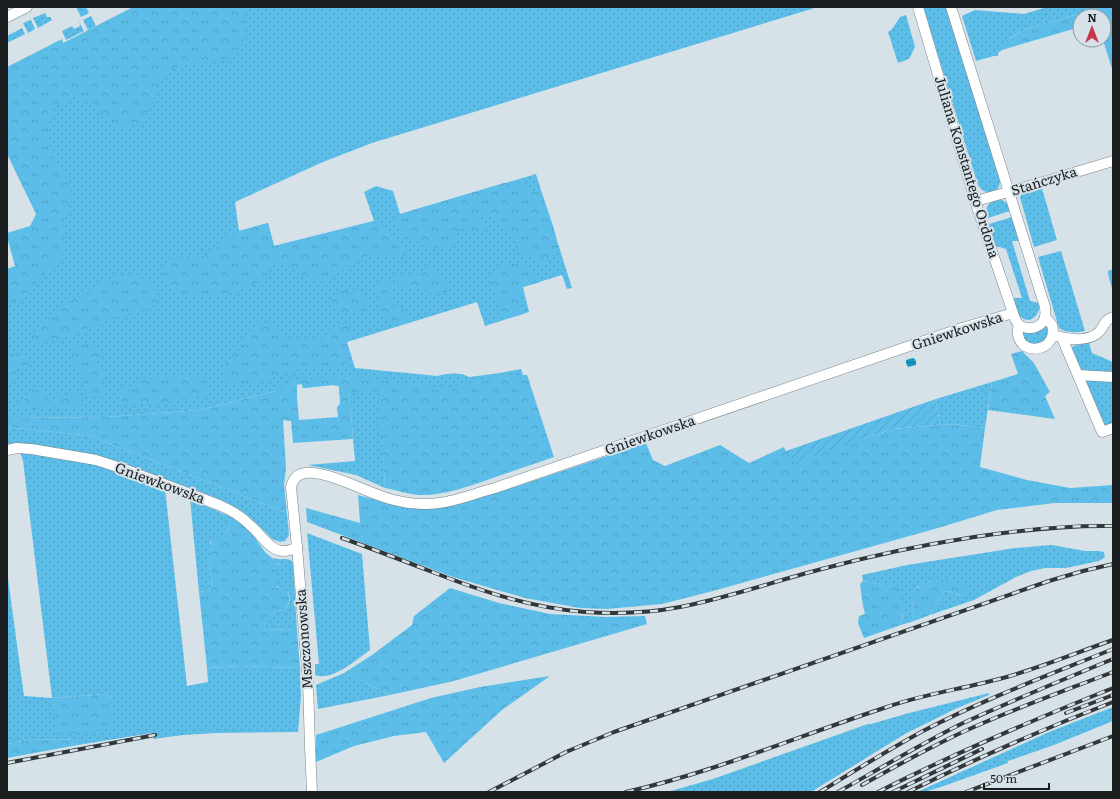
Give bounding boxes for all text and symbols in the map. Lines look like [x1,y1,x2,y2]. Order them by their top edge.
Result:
north arrow [1072,8,1112,48]
text: N [1087,9,1097,25]
street label: Juliana Konstantego Ordona [931,73,1005,261]
street label: Stańczyka [1008,160,1080,200]
street label: Gniewkowska [909,306,1005,354]
street label: Gniewkowska [602,409,698,459]
street label: Gniewkowska [113,457,208,508]
street label: Mszczonowska [289,588,316,690]
scale bar [984,765,1049,791]
text: 50 m [990,769,1017,787]

